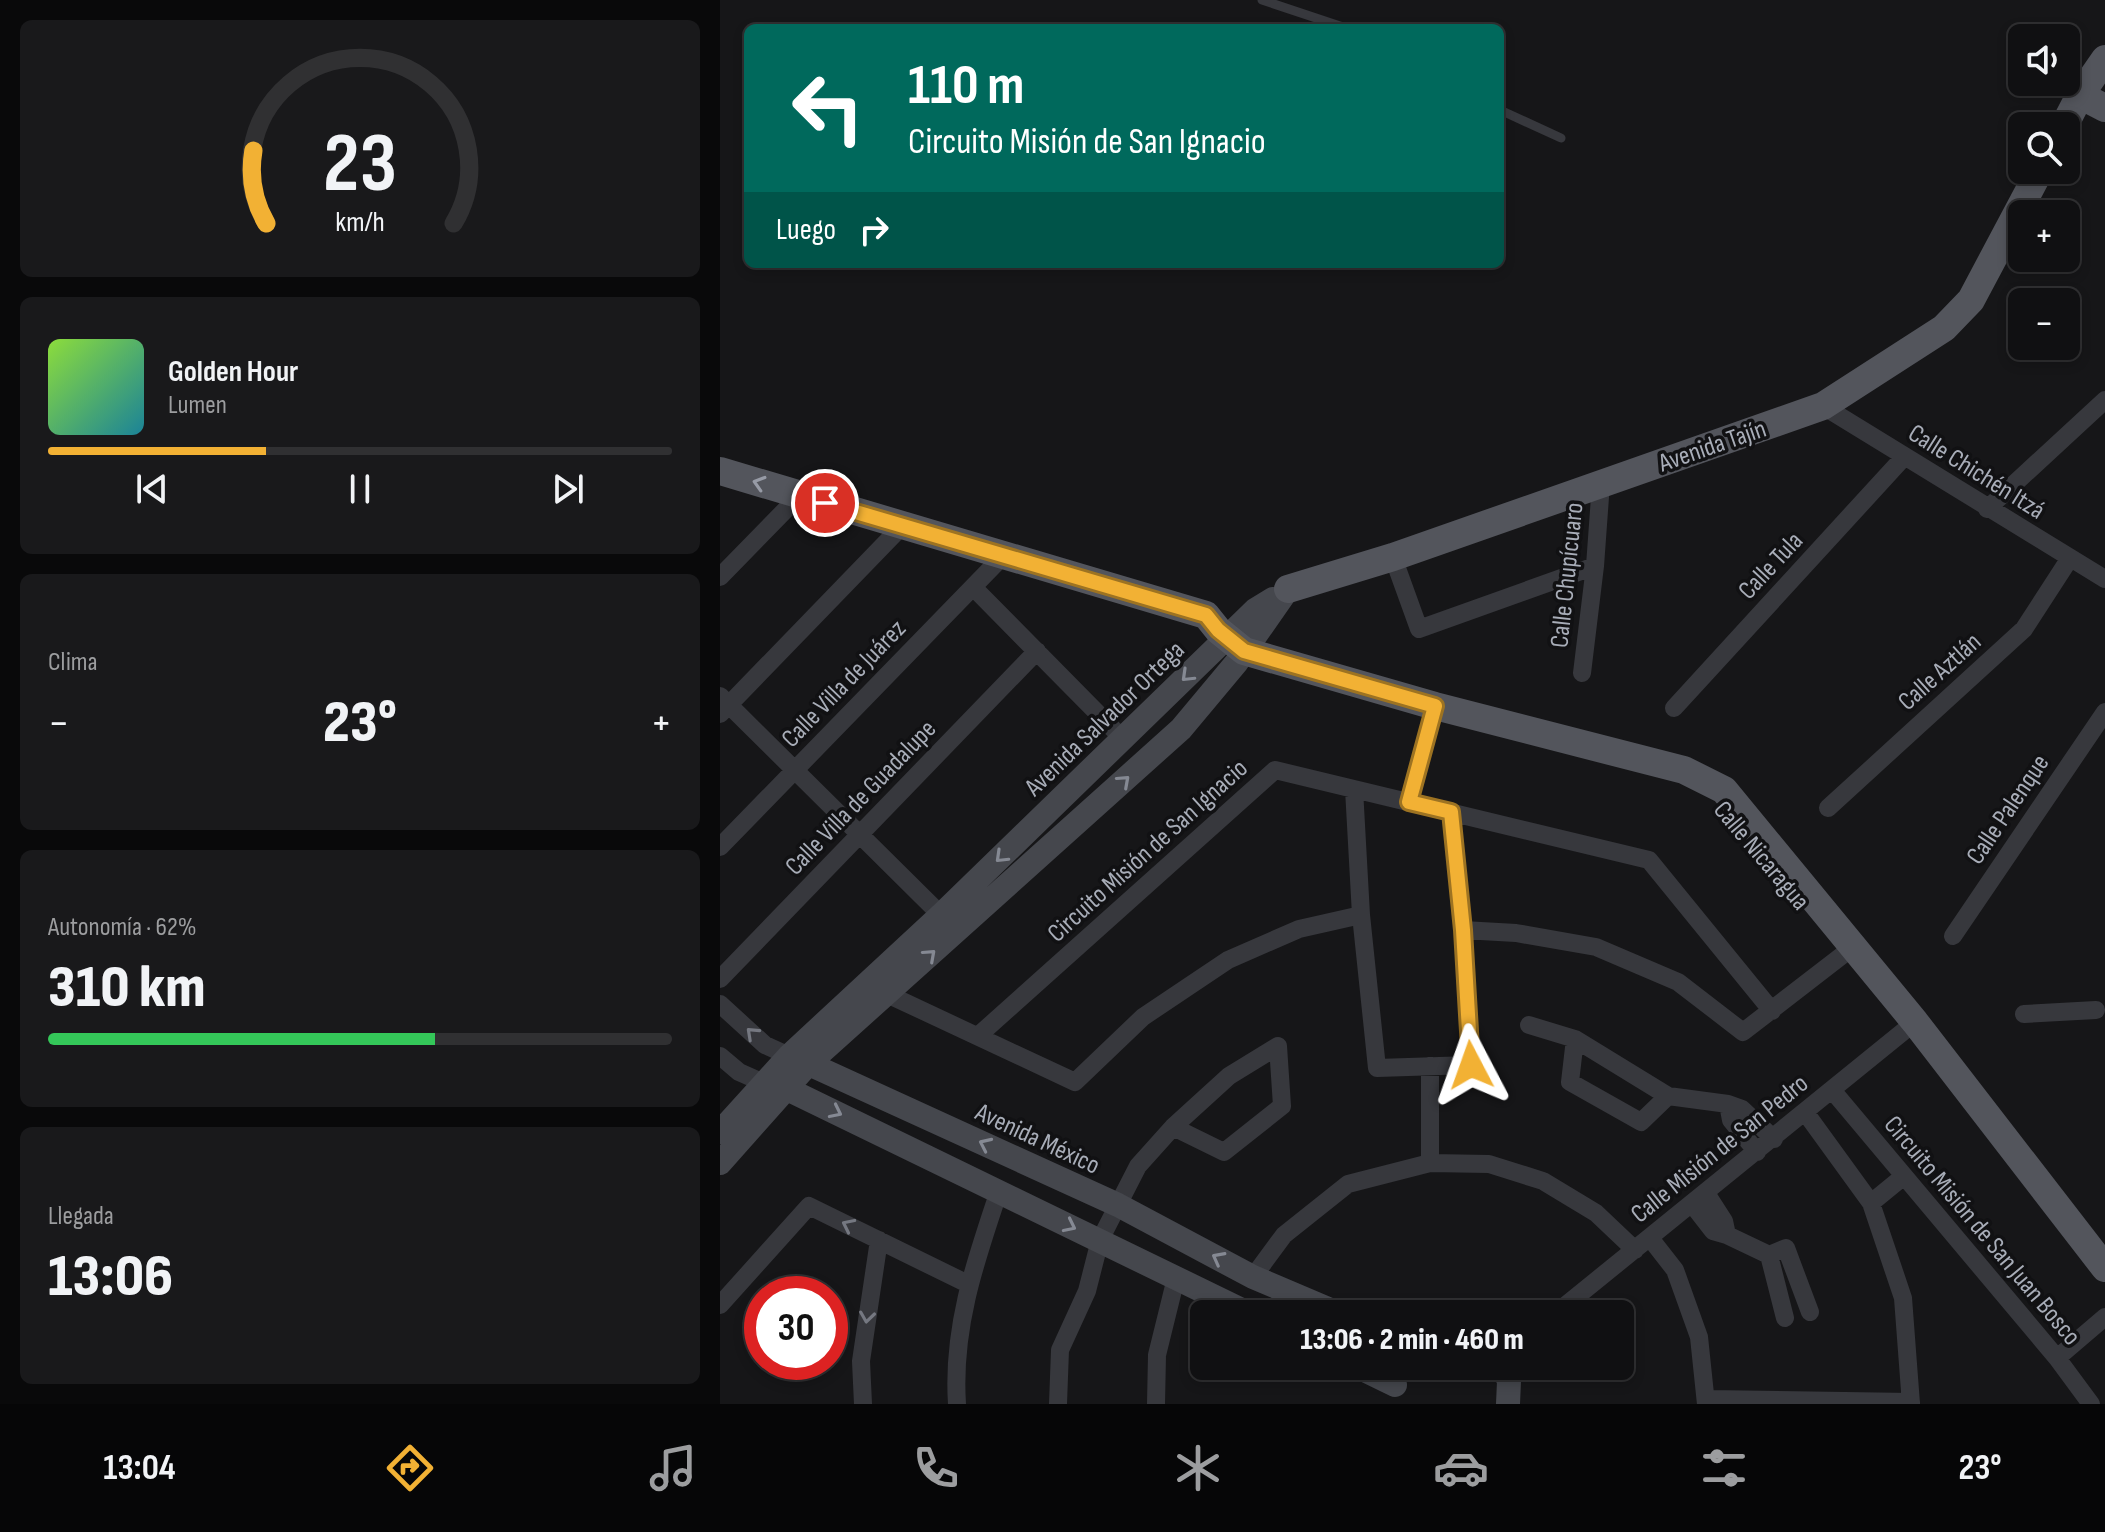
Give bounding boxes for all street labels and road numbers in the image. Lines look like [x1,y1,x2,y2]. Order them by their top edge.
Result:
street label: Avenida Tajín [1654,414,1770,480]
street label: Calle Chichén Itzá [1902,418,2050,526]
street label: Calle Chupícuaro [1544,501,1591,649]
street label: Calle Tula [1732,526,1810,606]
street label: Calle Villa de Juárez [776,614,913,754]
street label: Calle Aztlán [1892,627,1988,717]
street label: Avenida Salvador Ortega [1018,635,1191,804]
street label: Calle Villa de Guadalupe [779,714,943,882]
street label: Calle Palenque [1960,749,2056,871]
street label: Circuito Misión de San Ignacio [1042,753,1254,949]
street label: Calle Nicaragua [1706,795,1815,917]
street label: Calle Misión de San Pedro [1625,1068,1815,1230]
street label: Avenida México [969,1097,1104,1182]
street label: Circuito Misión de San Juan Bosco [1877,1110,2087,1352]

